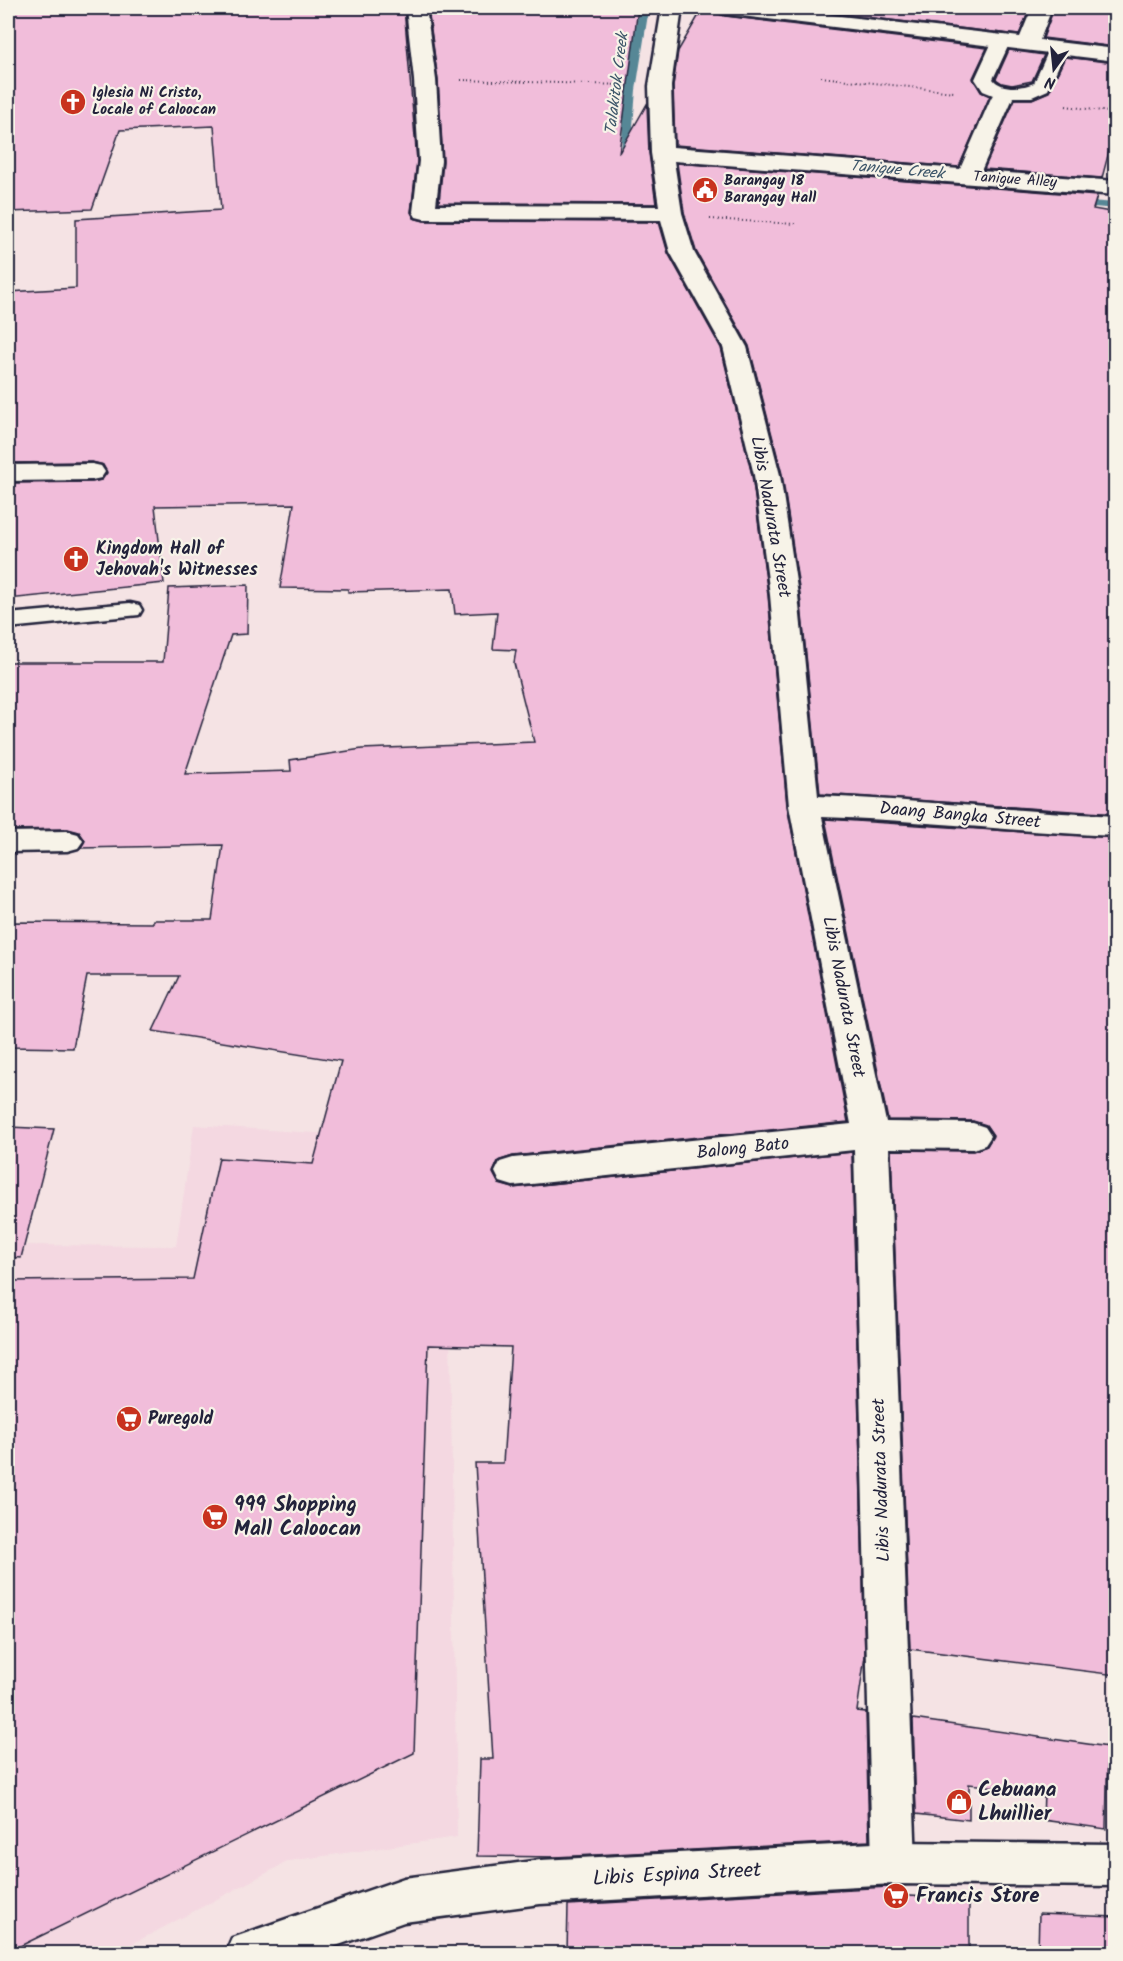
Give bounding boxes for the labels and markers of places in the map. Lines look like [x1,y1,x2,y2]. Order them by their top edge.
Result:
place label: Iglesia Ni Cristo, Locale of Caloocan [92,81,216,122]
church icon: Iglesia Ni Cristo, Locale of Caloocan [58,87,88,117]
place label: Barangay 18 Barangay Hall [724,169,816,210]
public building icon: Barangay 18 Barangay Hall [690,175,720,205]
place label: Kingdom Hall of Jehovah's Witnesses [96,535,258,585]
church icon: Kingdom Hall of Jehovah's Witnesses [61,544,91,574]
supermarket icon: Puregold [114,1404,144,1434]
place label: Puregold [148,1405,214,1434]
place label: 999 Shopping Mall Caloocan [234,1489,361,1546]
supermarket icon: 999 Shopping Mall Caloocan [200,1502,230,1532]
place label: Cebuana Lhuillier [978,1774,1057,1831]
shop icon: Cebuana Lhuillier [944,1787,974,1817]
place label: Francis Store [916,1880,1039,1913]
supermarket icon: Francis Store [881,1881,911,1911]

